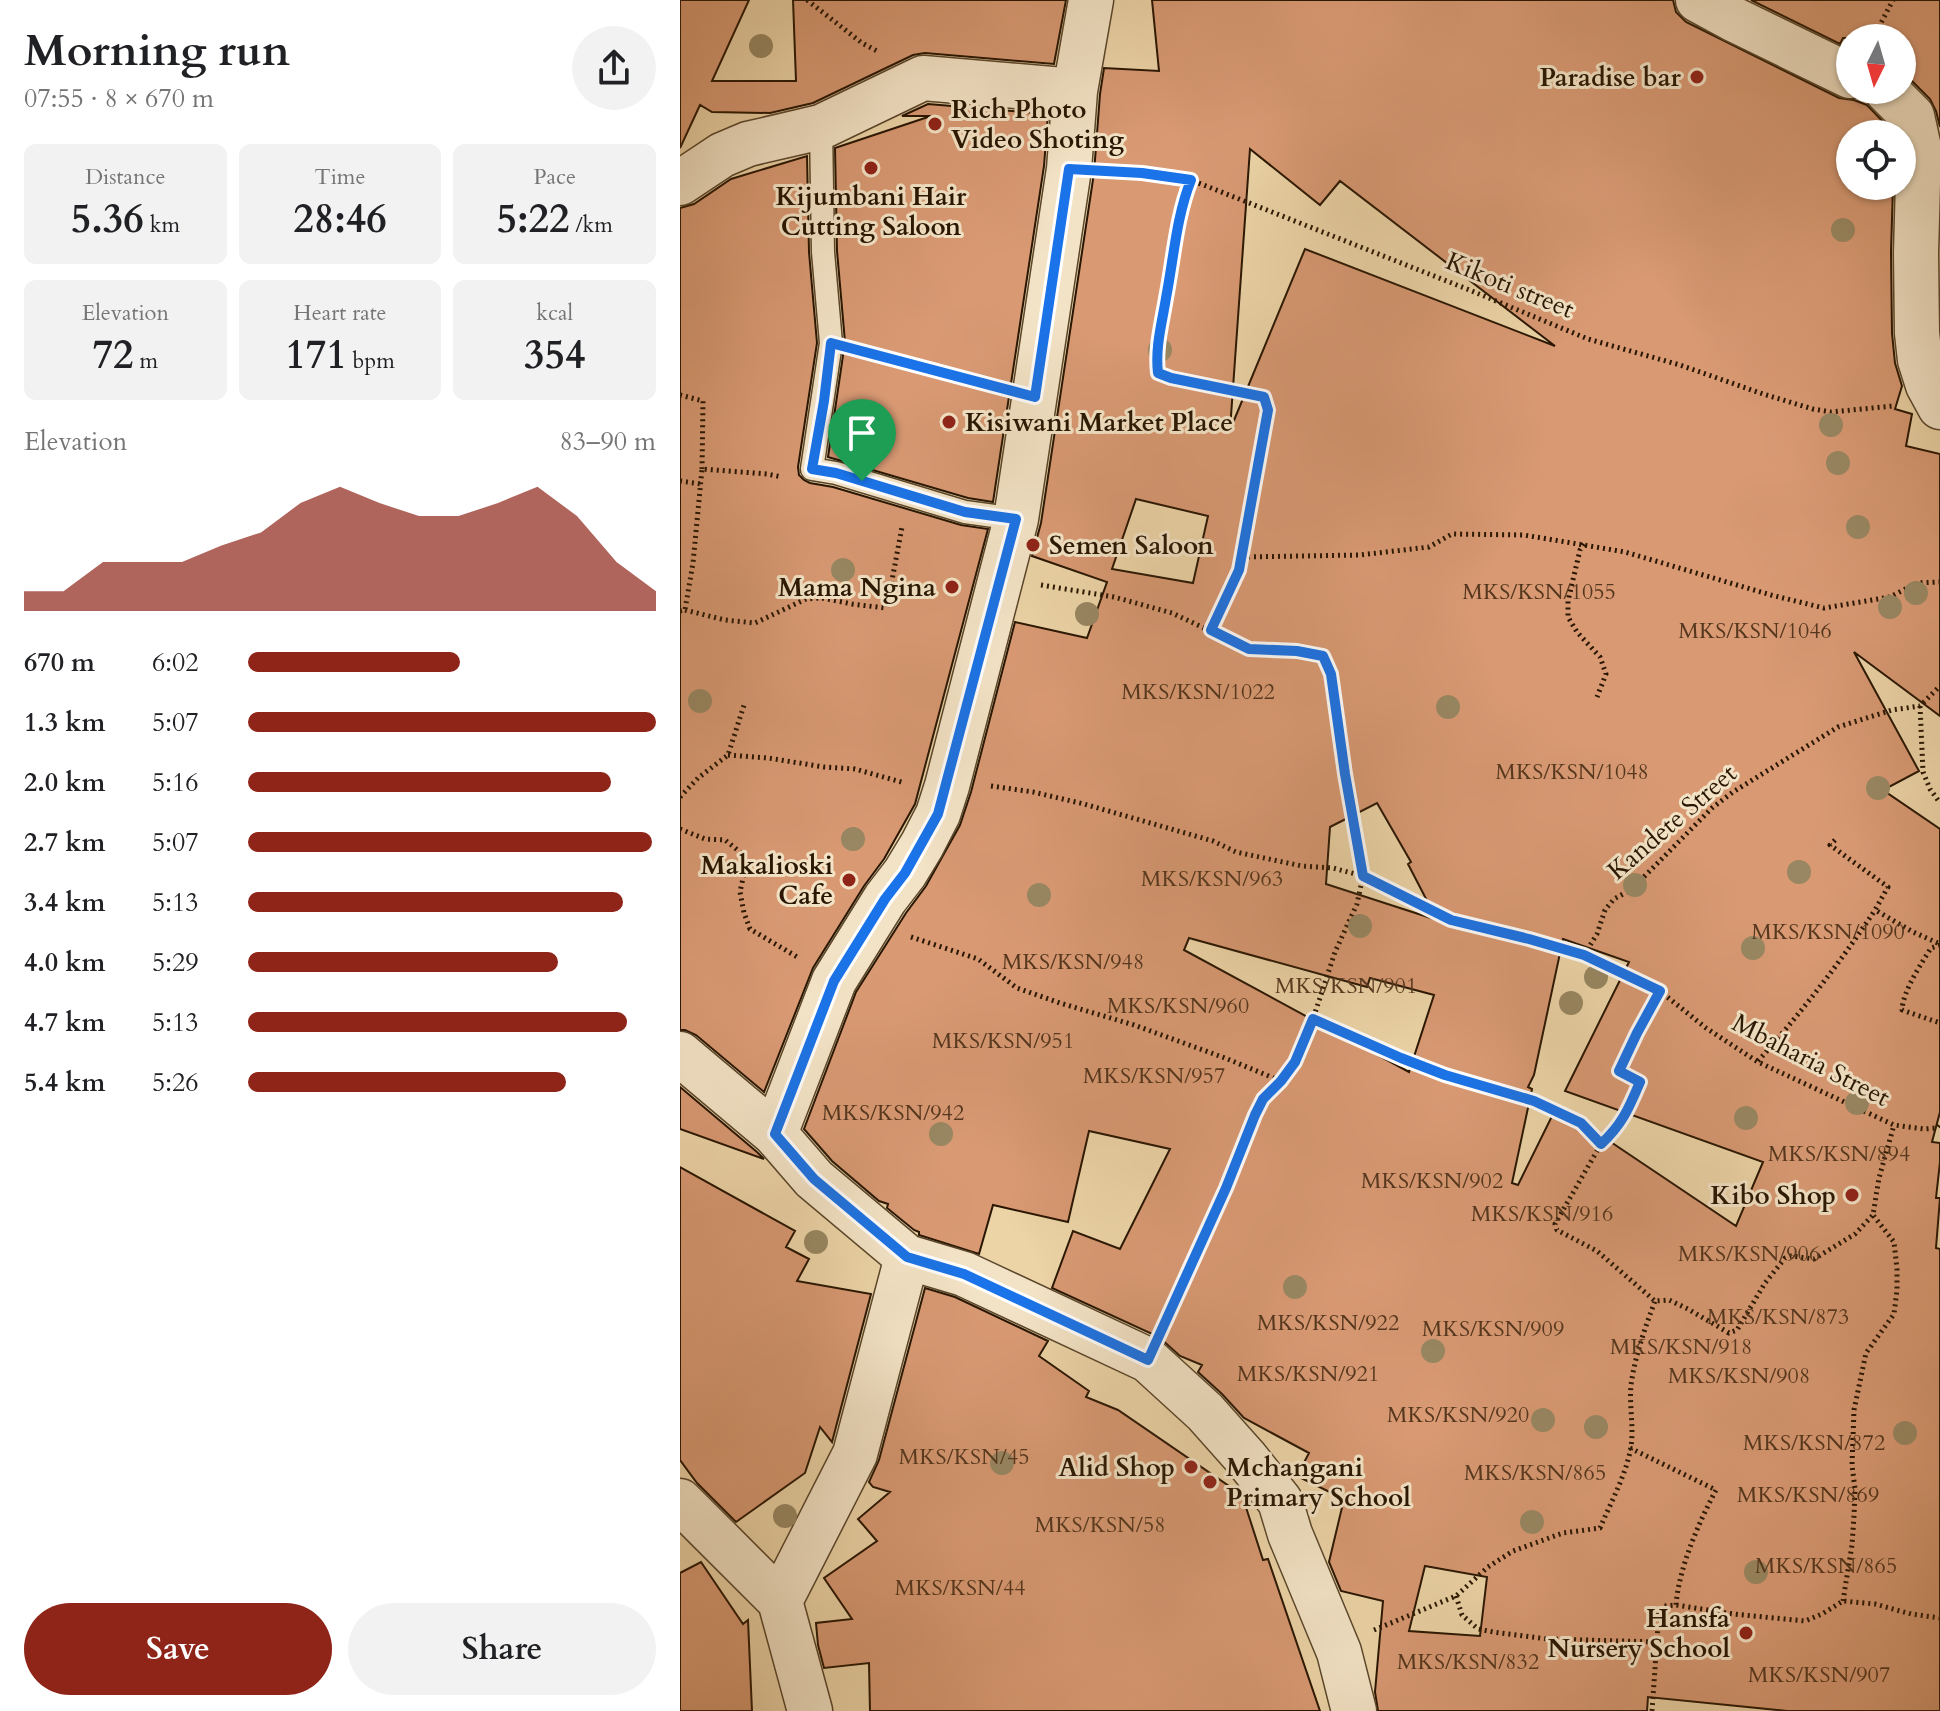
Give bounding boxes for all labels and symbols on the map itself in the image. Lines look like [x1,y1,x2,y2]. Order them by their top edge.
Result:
north arrow [1836,24,1916,104]
place label: Paradise bar [1539,60,1682,95]
marker: Paradise bar [1688,68,1706,86]
place label: Rich Photo Video Shoting [951,92,1124,157]
marker: Rich Photo Video Shoting [926,115,944,133]
marker: Kijumbani Hair Cutting Saloon [862,159,880,177]
place label: Kijumbani Hair Cutting Saloon [775,179,967,244]
street label: Kikoti street [1441,243,1579,327]
pin [828,399,896,481]
place label: Kisiwani Market Place [965,405,1233,440]
marker: Kisiwani Market Place [940,413,958,431]
place label: Semen Saloon [1049,528,1214,563]
marker: Semen Saloon [1024,536,1042,554]
place label: Mama Ngina [778,570,936,605]
house number: MKS/KSN/1055 [1462,577,1616,607]
marker: Mama Ngina [943,578,961,596]
house number: MKS/KSN/1046 [1678,616,1832,646]
house number: MKS/KSN/1022 [1121,677,1275,707]
street label: Kandete Street [1600,756,1744,888]
house number: MKS/KSN/1048 [1495,757,1649,787]
place label: Makalioski Cafe [701,848,833,913]
house number: MKS/KSN/963 [1141,864,1283,894]
marker: Makalioski Cafe [840,871,858,889]
house number: MKS/KSN/1090 [1751,917,1905,947]
house number: MKS/KSN/948 [1002,947,1144,977]
house number: MKS/KSN/901 [1275,971,1417,1001]
house number: MKS/KSN/960 [1107,991,1249,1021]
street label: Mbaharia Street [1726,1005,1896,1115]
house number: MKS/KSN/951 [932,1026,1074,1056]
house number: MKS/KSN/957 [1083,1061,1225,1091]
house number: MKS/KSN/942 [822,1098,964,1128]
house number: MKS/KSN/894 [1768,1139,1910,1169]
house number: MKS/KSN/902 [1361,1166,1503,1196]
place label: Kibo Shop [1710,1178,1836,1213]
marker: Kibo Shop [1843,1186,1861,1204]
house number: MKS/KSN/916 [1471,1199,1613,1229]
house number: MKS/KSN/906 [1678,1239,1820,1269]
house number: MKS/KSN/873 [1707,1302,1849,1332]
house number: MKS/KSN/922 [1257,1308,1399,1338]
house number: MKS/KSN/909 [1422,1314,1564,1344]
house number: MKS/KSN/918 [1610,1332,1752,1362]
house number: MKS/KSN/921 [1237,1359,1379,1389]
house number: MKS/KSN/908 [1668,1361,1810,1391]
house number: MKS/KSN/920 [1387,1400,1529,1430]
house number: MKS/KSN/872 [1743,1428,1885,1458]
house number: MKS/KSN/45 [898,1442,1030,1472]
place label: Alid Shop [1059,1450,1175,1485]
place label: Mchangani Primary School [1226,1450,1411,1515]
marker: Alid Shop [1182,1458,1200,1476]
house number: MKS/KSN/865 [1464,1458,1606,1488]
marker: Mchangani Primary School [1201,1473,1219,1491]
house number: MKS/KSN/869 [1737,1480,1879,1510]
house number: MKS/KSN/58 [1034,1510,1166,1540]
house number: MKS/KSN/865 [1755,1551,1897,1581]
house number: MKS/KSN/44 [894,1573,1026,1603]
place label: Hansfa Nursery School [1548,1601,1730,1666]
marker: Hansfa Nursery School [1737,1624,1755,1642]
house number: MKS/KSN/832 [1397,1647,1539,1677]
house number: MKS/KSN/907 [1748,1660,1890,1690]

